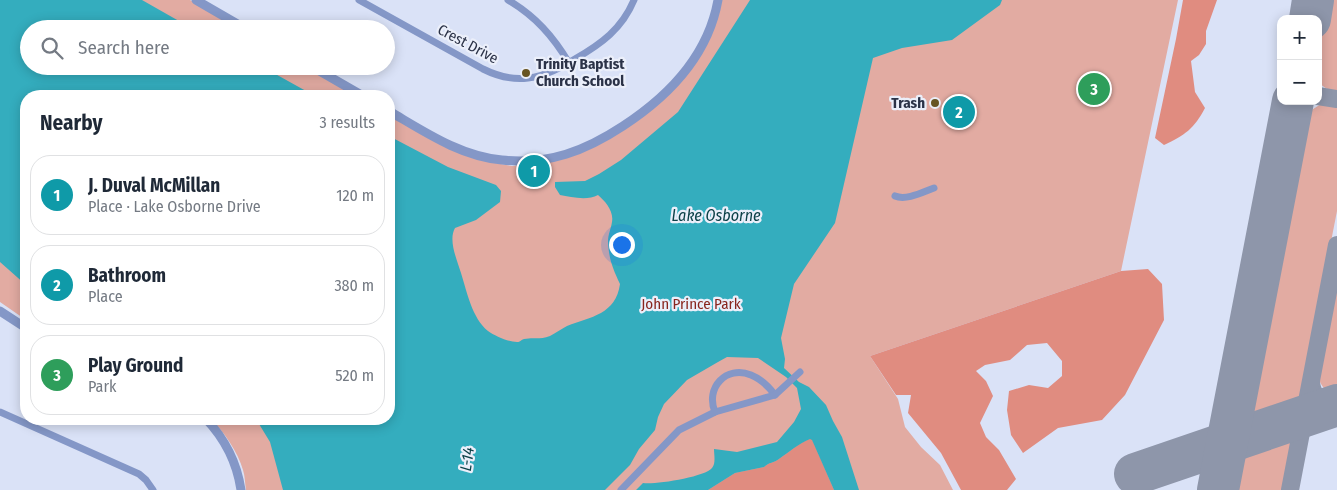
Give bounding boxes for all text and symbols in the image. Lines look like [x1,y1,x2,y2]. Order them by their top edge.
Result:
map controls [1277,15,1322,105]
button: + [1277,15,1322,60]
search box [20,20,395,75]
street label: Crest Drive [435,21,501,67]
icon: search [38,34,66,62]
text: Search here [78,36,170,59]
place label: Trinity Baptist Church School [536,55,625,90]
button: − [1277,60,1322,105]
marker: Trinity Baptist Church School [520,67,532,79]
pin: 3 [1078,70,1110,108]
pin: 2 [943,93,975,131]
place label: Trash [891,94,925,112]
marker: Trash [929,97,941,109]
text: Nearby [40,110,102,136]
text: 3 results [319,113,375,132]
pin: 1 [518,152,550,190]
text: J. Duval McMillan [88,174,220,197]
text: 1 [54,186,60,205]
text: 120 m [336,186,374,205]
text: Place · Lake Osborne Drive [88,197,261,216]
water label: Lake Osborne [671,206,761,225]
your location [609,232,635,258]
text: Bathroom [88,264,166,287]
text: 2 [53,276,61,295]
text: 380 m [334,276,374,295]
text: Place [88,287,123,306]
park label: John Prince Park [641,295,741,313]
text: Play Ground [88,354,183,377]
text: 3 [53,366,61,385]
text: 520 m [335,366,374,385]
text: Park [88,377,116,396]
water label: L-14 [456,445,478,472]

